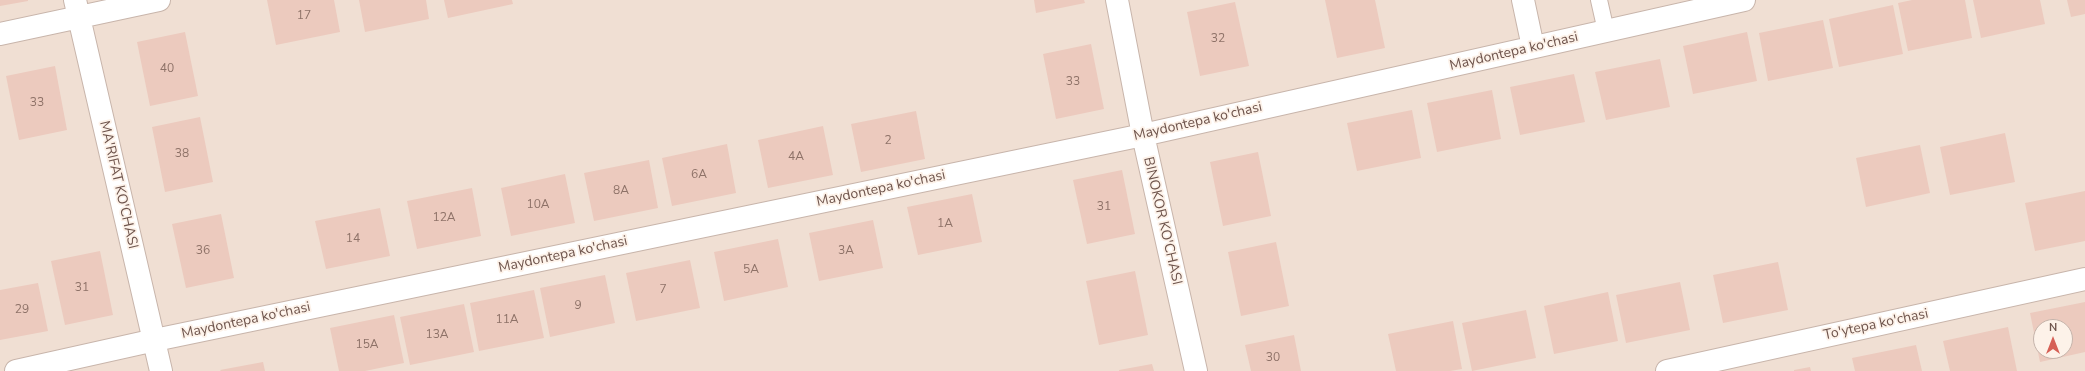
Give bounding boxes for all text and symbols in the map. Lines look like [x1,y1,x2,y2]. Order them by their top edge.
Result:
house number: 17 [297,9,311,23]
street label: Maydontepa ko'chasi [1448,29,1580,75]
house number: 32 [1211,32,1225,46]
house number: 40 [160,62,174,76]
house number: 33 [1066,75,1080,89]
house number: 33 [30,96,44,110]
street label: Maydontepa ko'chasi [1132,99,1264,145]
street label: MA'RIFAT KO'CHASI [95,119,141,251]
house number: 2 [884,134,892,148]
house number: 38 [175,147,189,161]
house number: 4A [788,150,804,164]
street label: BINOKOR KO'CHASI [1139,155,1185,287]
street label: Maydontepa ko'chasi [815,167,947,211]
house number: 6A [691,168,707,182]
house number: 8A [613,184,629,198]
house number: 10A [526,198,550,212]
house number: 31 [1097,200,1111,214]
house number: 12A [432,211,456,225]
house number: 1A [937,217,953,231]
house number: 14 [346,232,360,246]
street label: Maydontepa ko'chasi [497,233,629,277]
house number: 36 [196,244,210,258]
house number: 3A [838,244,854,258]
house number: 5A [743,263,759,277]
house number: 31 [75,281,89,295]
house number: 7 [659,283,667,297]
street label: Maydontepa ko'chasi [180,299,312,343]
house number: 9 [574,299,582,313]
house number: 29 [15,303,29,317]
street label: To'ytepa ko'chasi [1822,306,1930,344]
house number: 11A [495,313,519,327]
north arrow [2033,319,2073,359]
text: N [2049,320,2057,335]
house number: 13A [425,328,449,342]
house number: 15A [355,338,379,352]
house number: 30 [1266,351,1280,365]

